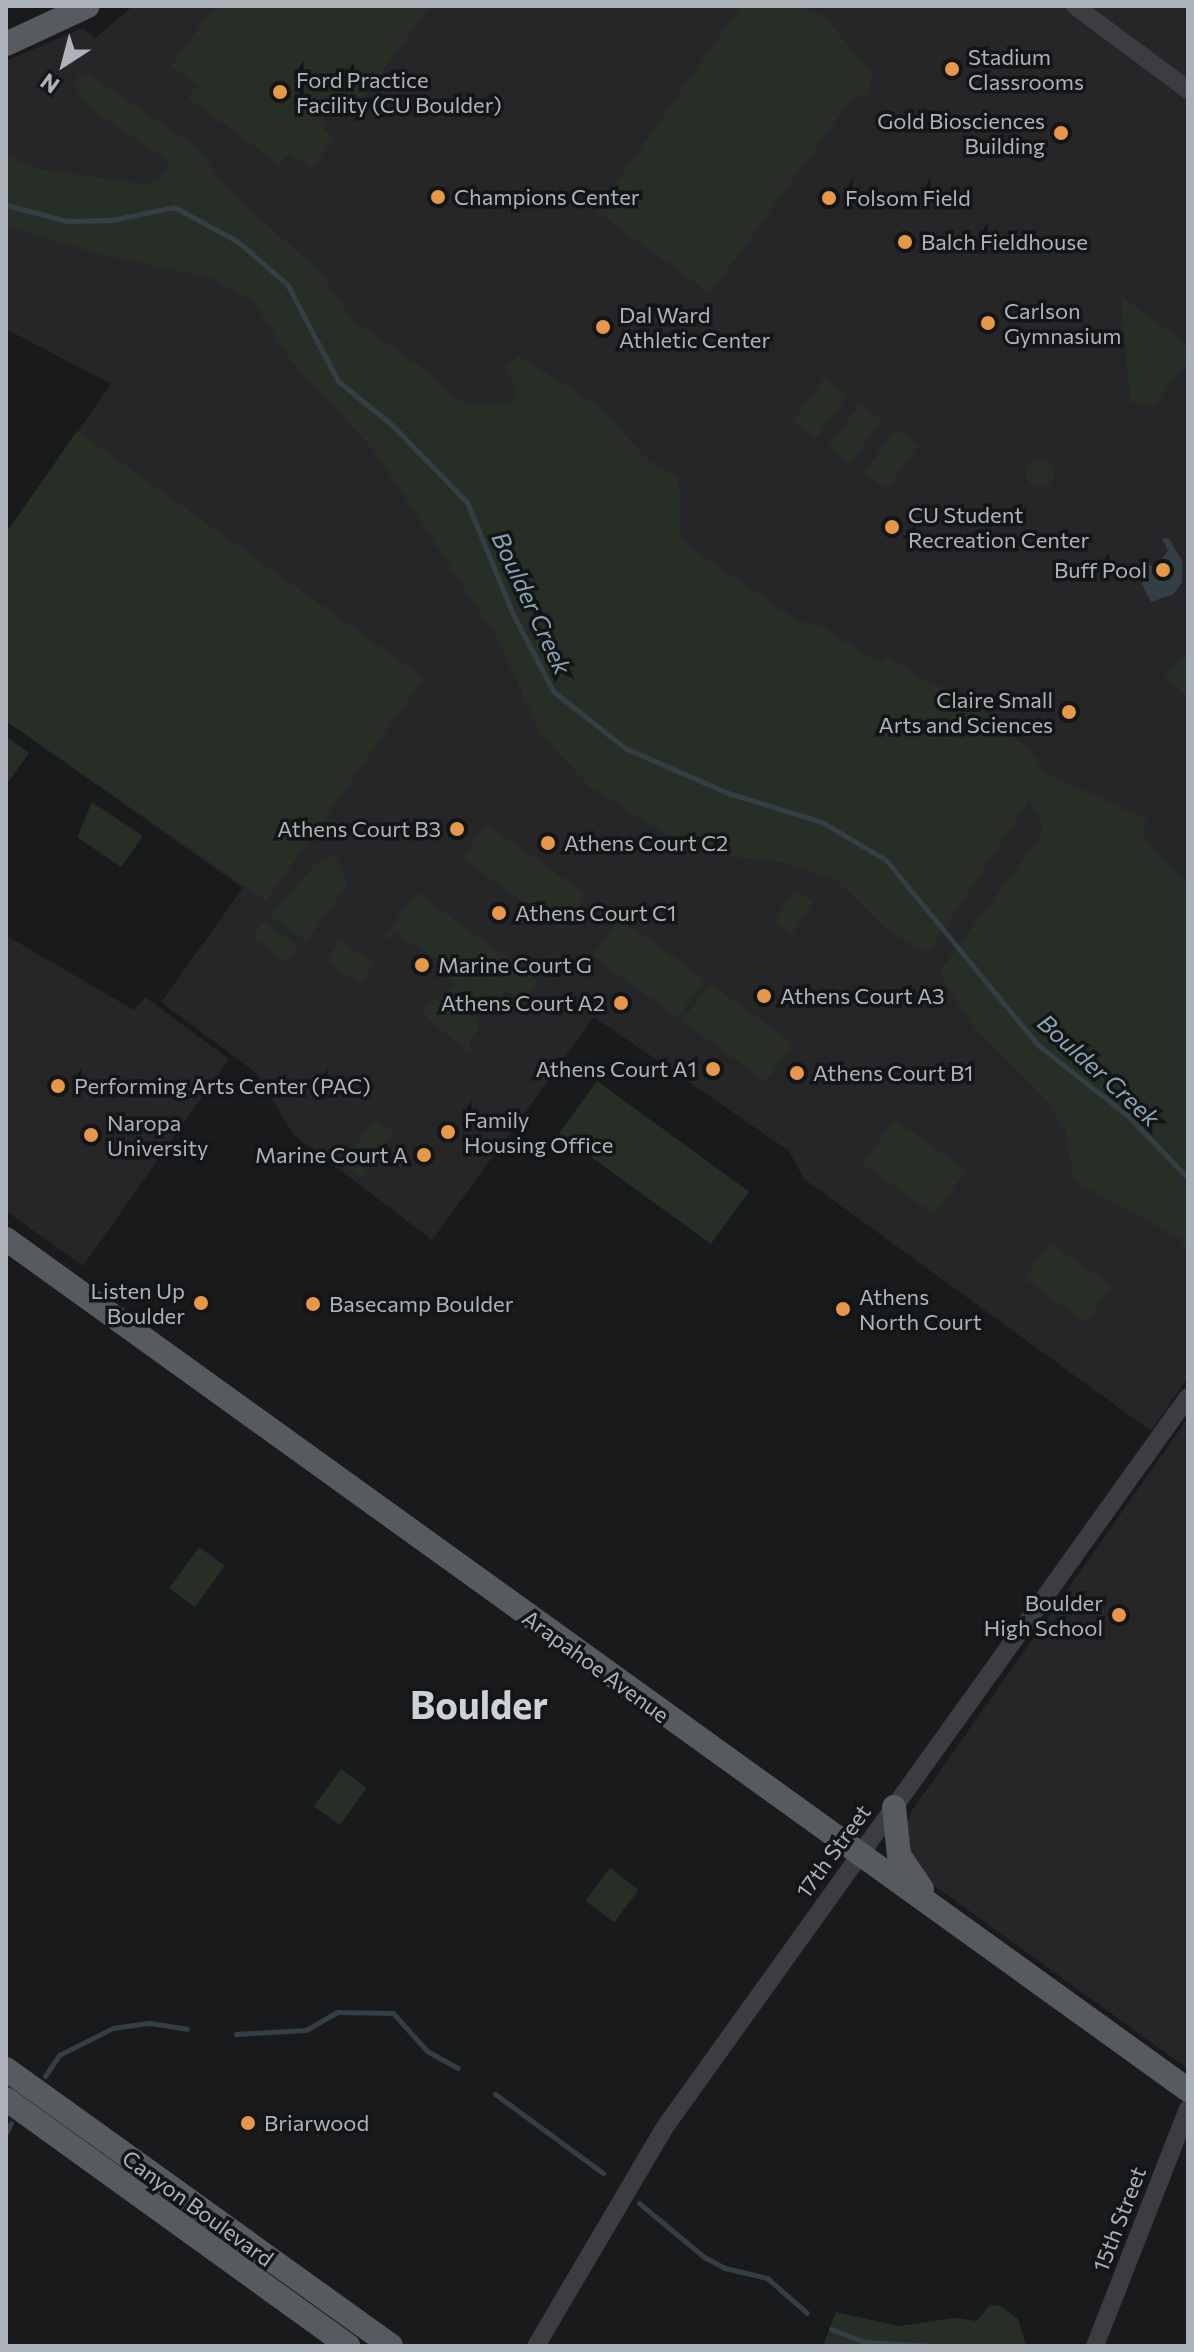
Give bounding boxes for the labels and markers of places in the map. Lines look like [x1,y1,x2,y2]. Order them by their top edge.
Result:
place label: Stadium Classrooms [968,43,1084,94]
marker: Stadium Classrooms [943,60,961,78]
place label: Ford Practice Facility (CU Boulder) [296,66,502,118]
marker: Ford Practice Facility (CU Boulder) [271,83,289,101]
place label: Gold Biosciences Building [877,107,1045,158]
marker: Gold Biosciences Building [1052,124,1070,142]
place label: Champions Center [454,184,640,210]
place label: Folsom Field [845,185,971,211]
marker: Champions Center [429,188,447,206]
marker: Folsom Field [820,189,838,207]
place label: Balch Fieldhouse [921,229,1088,255]
marker: Balch Fieldhouse [896,233,914,251]
place label: Carlson Gymnasium [1004,297,1121,348]
place label: Dal Ward Athletic Center [619,301,770,352]
marker: Carlson Gymnasium [979,314,997,332]
marker: Dal Ward Athletic Center [594,318,612,336]
place label: CU Student Recreation Center [908,501,1089,552]
marker: CU Student Recreation Center [883,518,901,536]
place label: Buff Pool [1054,557,1147,583]
marker: Buff Pool [1154,561,1172,579]
place label: Claire Small Arts and Sciences [879,686,1053,738]
marker: Claire Small Arts and Sciences [1060,703,1078,721]
place label: Athens Court B3 [277,816,441,842]
marker: Athens Court B3 [448,820,466,838]
place label: Athens Court C2 [564,830,728,856]
marker: Athens Court C2 [539,834,557,852]
place label: Athens Court C1 [515,900,676,926]
marker: Athens Court C1 [490,904,508,922]
place label: Marine Court G [438,952,592,978]
marker: Marine Court G [413,956,431,974]
place label: Athens Court A3 [780,983,945,1009]
marker: Athens Court A3 [755,987,773,1005]
place label: Athens Court A2 [441,990,605,1016]
marker: Athens Court A2 [612,994,630,1012]
place label: Athens Court A1 [536,1056,697,1082]
marker: Athens Court A1 [704,1060,722,1078]
place label: Athens Court B1 [813,1060,973,1086]
marker: Athens Court B1 [788,1064,806,1082]
place label: Performing Arts Center (PAC) [74,1073,371,1099]
marker: Performing Arts Center (PAC) [49,1077,67,1095]
place label: Family Housing Office [464,1106,613,1158]
place label: Naropa University [107,1109,208,1160]
marker: Family Housing Office [439,1123,457,1141]
marker: Naropa University [82,1126,100,1144]
place label: Marine Court A [255,1142,408,1168]
marker: Marine Court A [415,1146,433,1164]
place label: Listen Up Boulder [90,1277,185,1328]
place label: Athens North Court [859,1283,982,1334]
place label: Basecamp Boulder [329,1291,513,1317]
marker: Listen Up Boulder [192,1294,210,1312]
marker: Basecamp Boulder [304,1295,322,1313]
marker: Athens North Court [834,1300,852,1318]
place label: Boulder High School [984,1589,1103,1640]
marker: Boulder High School [1110,1606,1128,1624]
place label: Briarwood [264,2110,369,2136]
marker: Briarwood [239,2114,257,2132]

